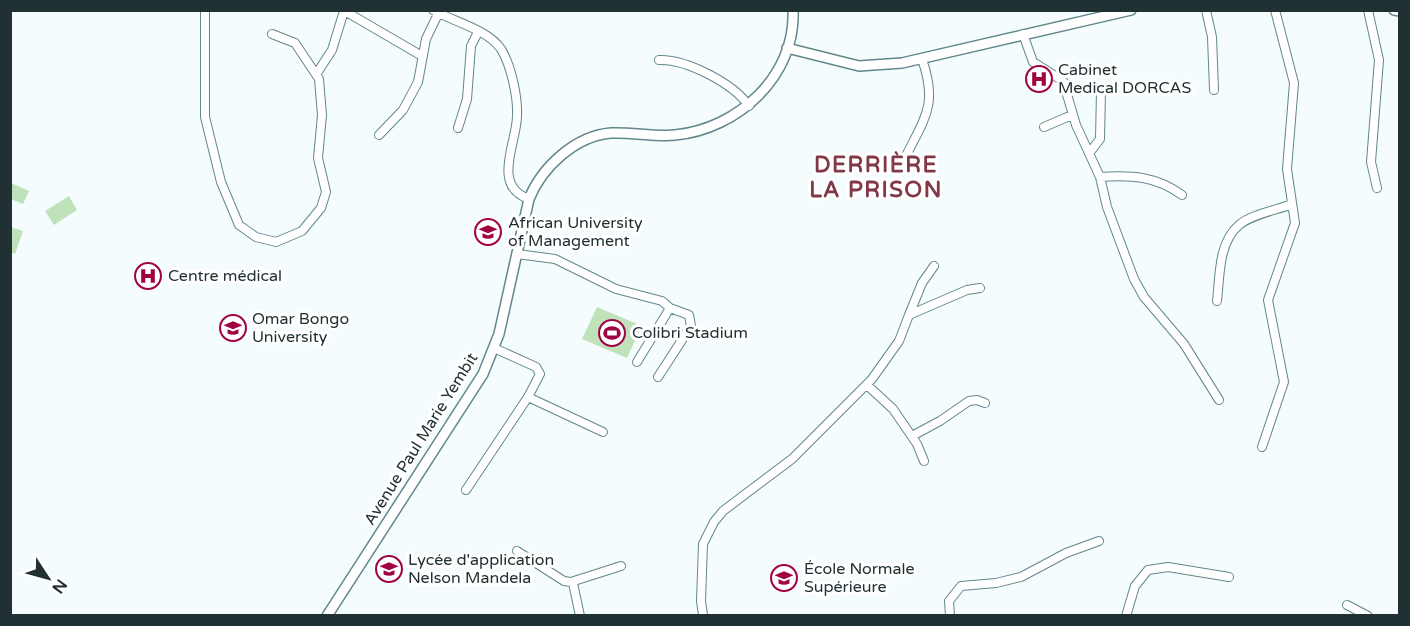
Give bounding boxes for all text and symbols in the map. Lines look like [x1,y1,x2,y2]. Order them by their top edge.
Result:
place label: Cabinet Medical DORCAS [1058,60,1191,98]
hospital icon: Cabinet Medical DORCAS [1024,64,1054,94]
district label: DERRIÈRE LA PRISON [809,151,943,203]
place label: African University of Management [508,213,643,251]
school or university icon: African University of Management [473,217,503,247]
hospital icon: Centre médical [133,261,163,291]
place label: Centre médical [168,266,282,286]
place label: Omar Bongo University [252,309,349,347]
school or university icon: Omar Bongo University [218,313,248,343]
sports icon: Colibri Stadium [597,318,627,348]
place label: Colibri Stadium [632,323,748,343]
street label: Avenue Paul Marie Yembit [360,349,482,529]
north arrow [18,548,78,608]
place label: Lycée d'application Nelson Mandela [408,550,554,588]
school or university icon: Lycée d'application Nelson Mandela [374,554,404,584]
place label: École Normale Supérieure [804,559,915,597]
school or university icon: École Normale Supérieure [769,563,799,593]
text: N [47,575,71,597]

